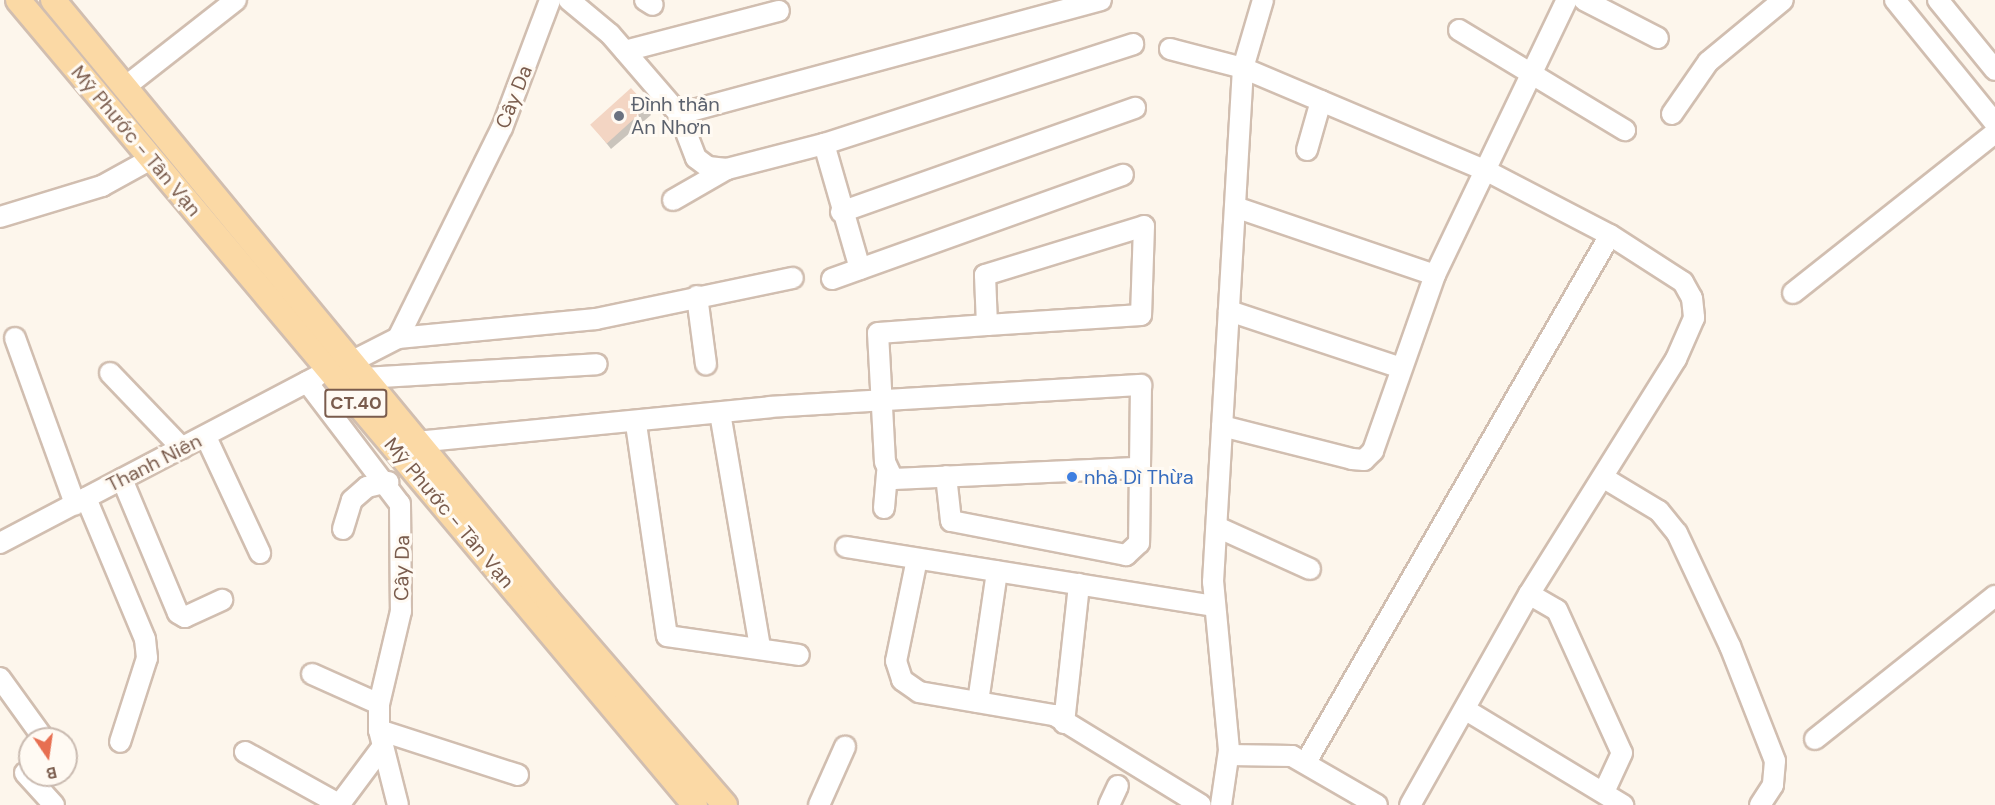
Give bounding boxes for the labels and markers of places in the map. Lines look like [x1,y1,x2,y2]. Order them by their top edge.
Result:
place label: Đình thần An Nhơn [631,92,720,139]
marker: Đình thần An Nhơn [612,109,626,123]
place label: nhà Dì Thừa [1084,465,1194,489]
marker: nhà Dì Thừa [1065,470,1079,484]

